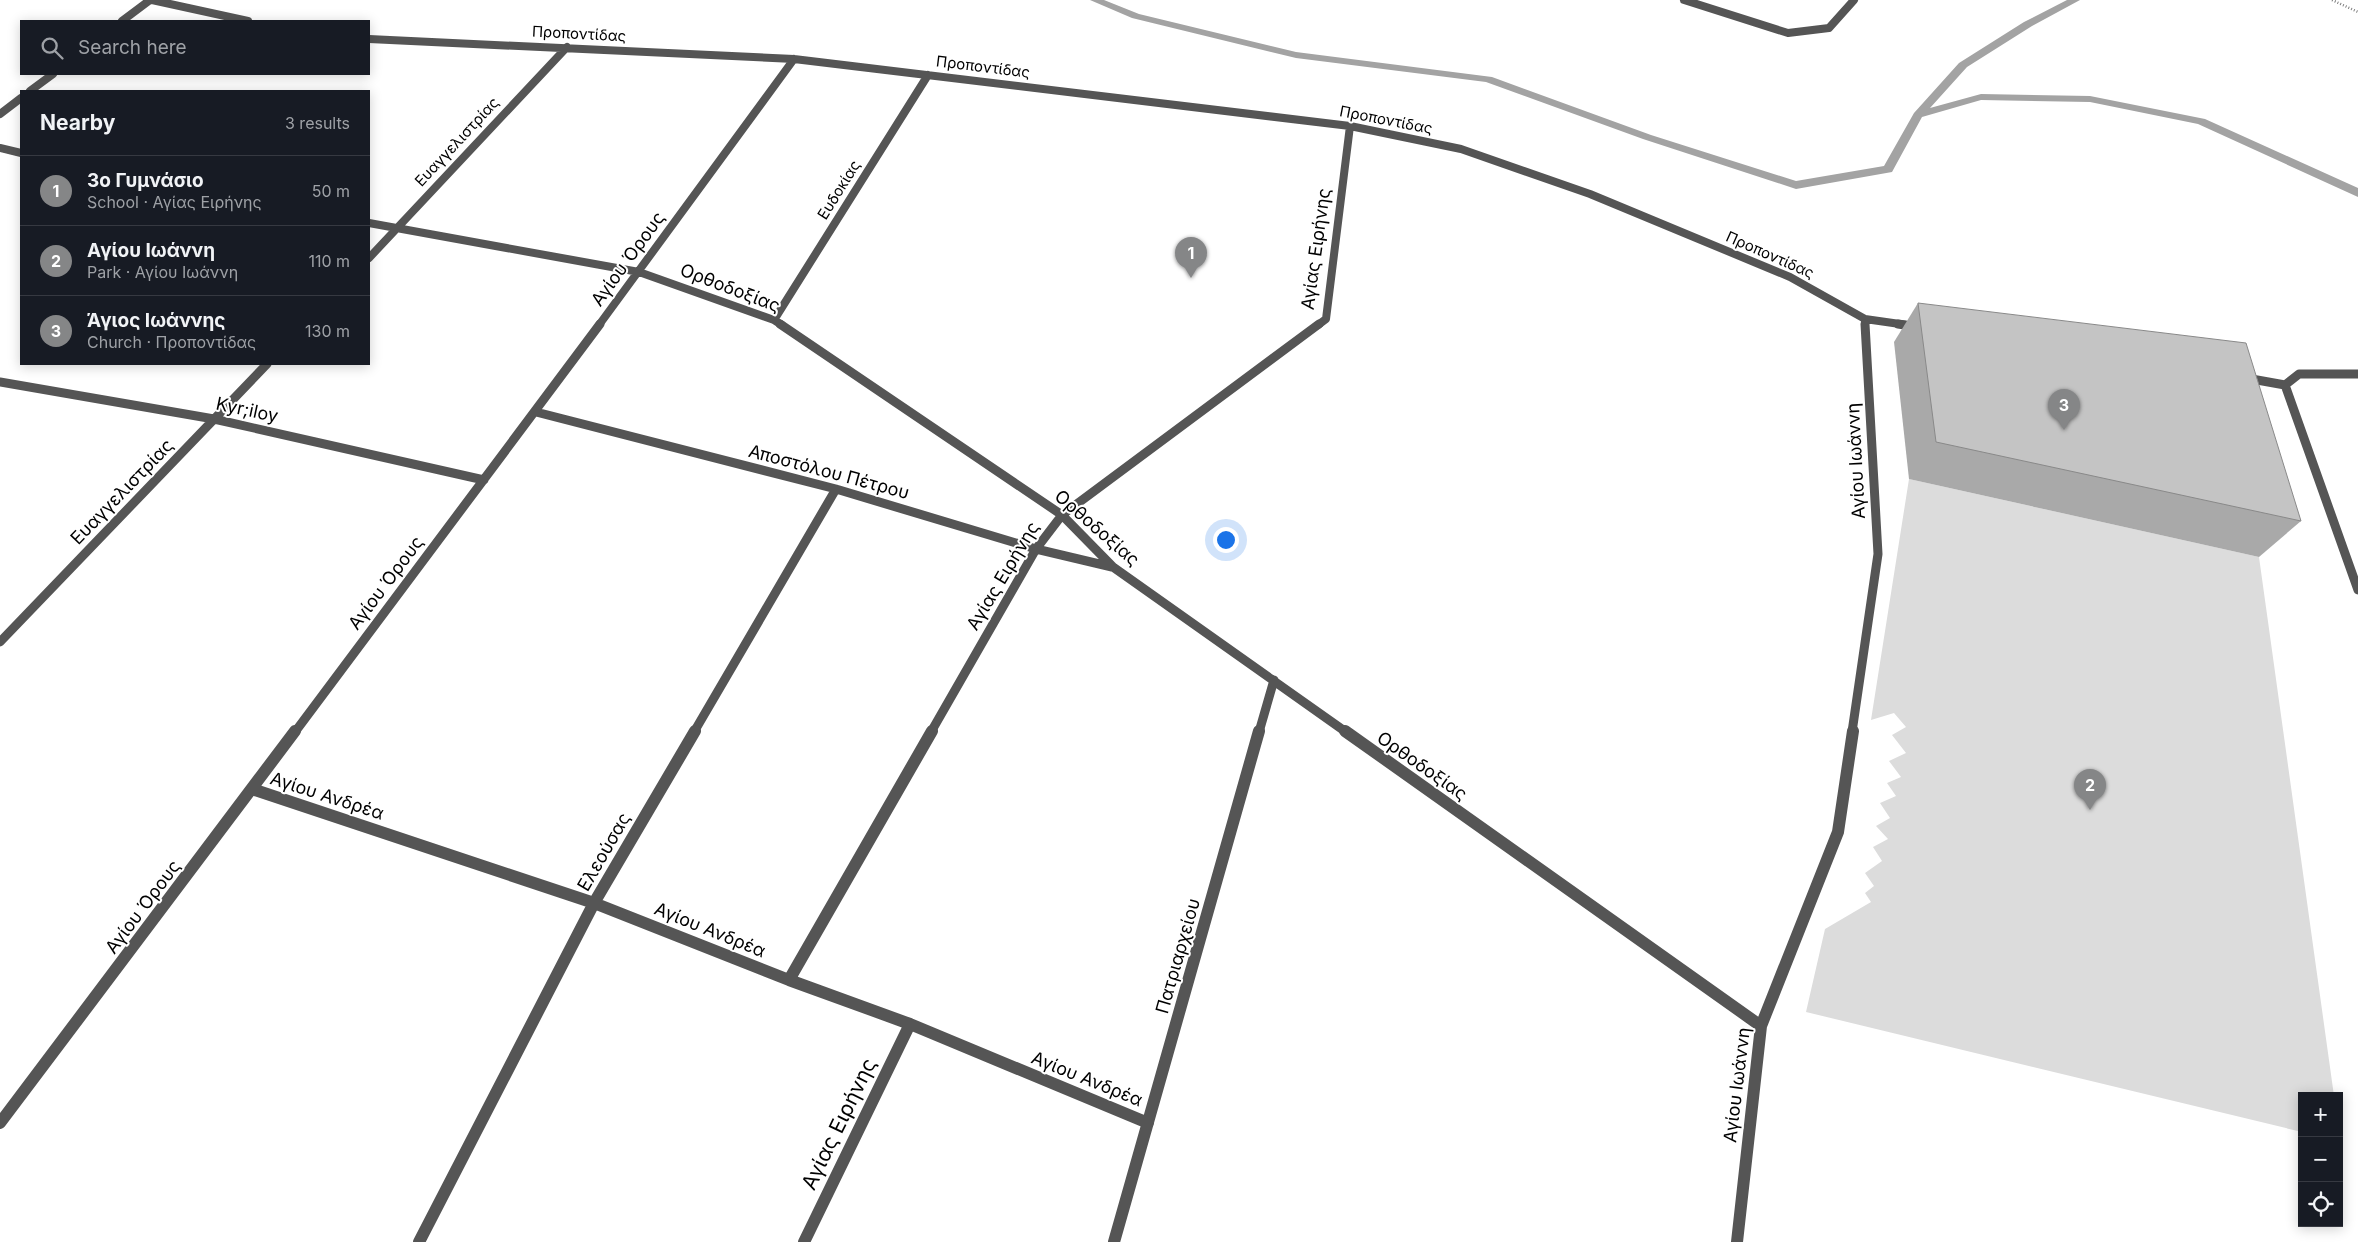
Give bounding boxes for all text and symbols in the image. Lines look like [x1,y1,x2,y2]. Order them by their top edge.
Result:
search box [20,20,370,75]
street label: Προποντίδας [531,22,627,45]
icon: search [38,34,66,62]
text: Search here [78,36,187,59]
street label: Προποντίδας [935,51,1031,82]
street label: Ευαγγελιστρίας [410,93,503,190]
street label: Προποντίδας [1338,101,1434,138]
text: Nearby [40,110,115,135]
text: 3 results [285,113,350,133]
street label: Ευδοκίας [813,157,864,223]
text: 3ο Γυμνάσιο [87,169,204,192]
text: 1 [53,181,59,201]
text: 50 m [312,181,350,201]
street label: Αγίας Ειρήνης [1297,187,1334,311]
text: School · Αγίας Ειρήνης [87,192,262,212]
street label: Αγίου Όρους [586,208,669,310]
street label: Προποντίδας [1723,227,1817,282]
pin: 1 [1175,237,1207,278]
text: Αγίου Ιωάννη [87,239,215,262]
text: 2 [51,251,61,271]
text: 110 m [308,251,350,271]
street label: Ορθοδοξίας [677,259,783,316]
text: Park · Αγίου Ιωάννη [87,262,238,282]
text: Άγιος Ιωάννης [87,309,226,332]
text: 3 [51,321,61,341]
text: 130 m [305,321,350,341]
text: Church · Προποντίδας [87,332,256,352]
pin: 3 [2048,389,2080,430]
street label: Kyr;iloy [214,393,280,426]
street label: Αγίου Ιωάννη [1842,402,1869,520]
street label: Ευαγγελιστρίας [66,435,177,549]
street label: Αποστόλου Πέτρου [747,440,912,503]
street label: Ορθοδοξίας [1051,485,1144,570]
street label: Αγίας Ειρήνης [962,518,1043,634]
your location [1213,527,1239,553]
street label: Αγίου Όρους [344,532,427,633]
street label: Ορθοδοξίας [1373,727,1471,804]
street label: Αγίου Ανδρέα [268,767,387,824]
pin: 2 [2074,769,2106,810]
street label: Ελεούσας [573,809,634,895]
street label: Αγίου Όρους [101,856,184,957]
street label: Πατριαρχείου [1151,896,1204,1016]
street label: Αγίου Ανδρέα [652,898,769,961]
street label: Αγίου Ιωάννη [1719,1026,1754,1144]
street label: Αγίου Ανδρέα [1029,1047,1146,1110]
street label: Αγίας Ειρήνης [796,1054,881,1194]
map controls [2298,1092,2343,1227]
button: + [2298,1092,2343,1137]
button: − [2298,1137,2343,1182]
button: locate [2298,1182,2343,1227]

